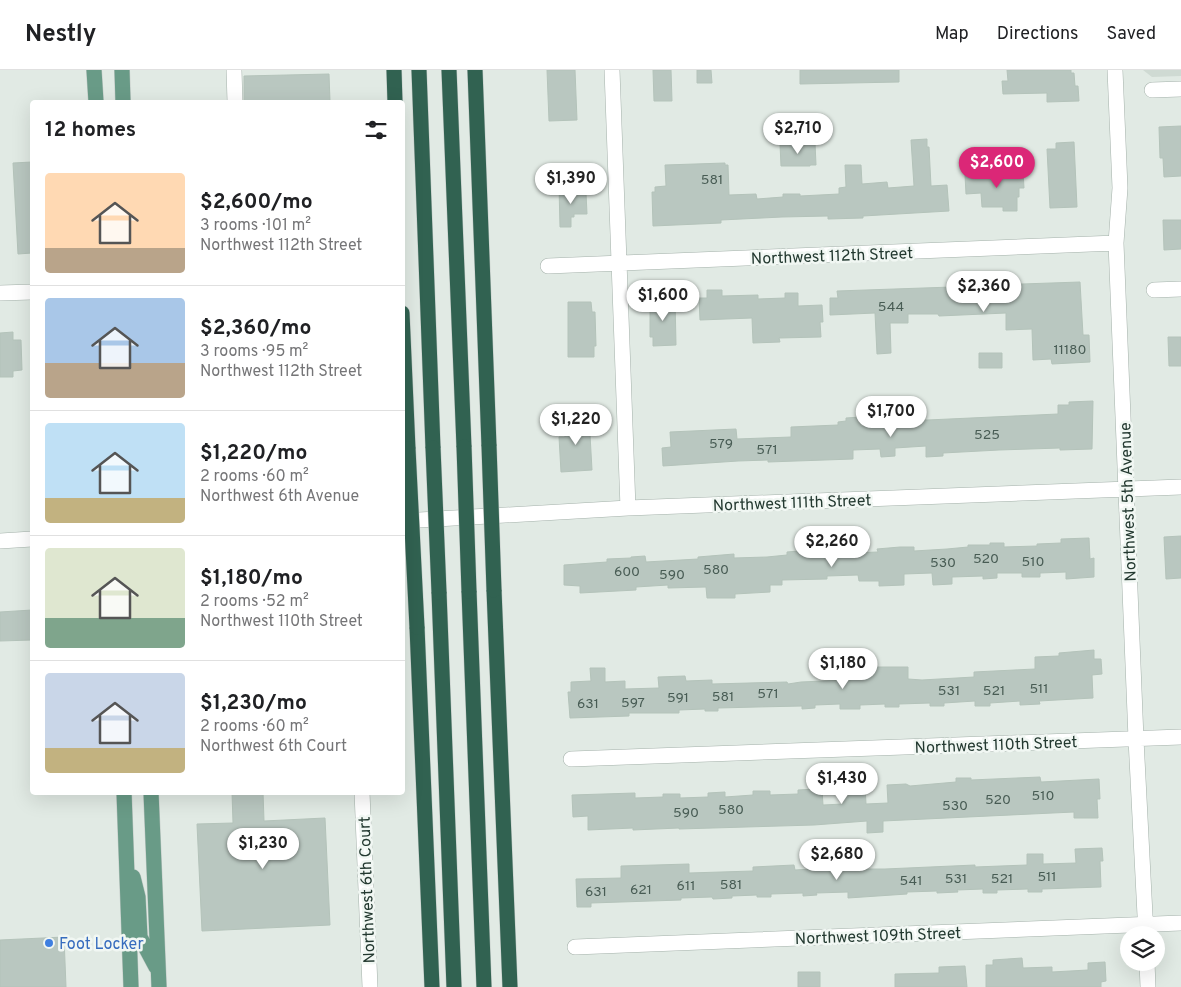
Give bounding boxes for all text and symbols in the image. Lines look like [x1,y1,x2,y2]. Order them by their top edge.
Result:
text: Nestly [25,20,96,50]
text: Map [935,23,969,46]
text: Directions [997,23,1079,46]
text: Saved [1107,23,1156,46]
pin: $2,710 [757,112,839,155]
icon: filters [362,116,390,144]
text: 12 homes [45,117,136,144]
text: $2,710 [774,119,822,139]
pin: $2,600 [956,146,1038,189]
text: $2,600 [970,153,1024,173]
pin: $1,390 [530,162,612,205]
text: $1,390 [546,169,596,189]
house number: 581 [701,172,723,189]
text: $2,600/mo [200,189,313,216]
icon: home [85,193,145,253]
text: 3 rooms · 101 m² [200,216,311,236]
text: Northwest 112th Street [200,236,362,256]
street label: Northwest 112th Street [751,244,914,270]
pin: $2,360 [943,270,1025,313]
text: $2,360 [957,277,1011,297]
pin: $1,600 [622,280,704,322]
text: $1,600 [637,286,689,306]
house number: 544 [878,299,904,316]
text: $2,360/mo [200,315,311,342]
icon: home [85,318,145,378]
text: 3 rooms · 95 m² [200,342,308,362]
house number: 11180 [1053,342,1087,359]
text: Northwest 112th Street [200,362,362,382]
pin: $1,700 [850,396,932,438]
text: $1,700 [867,402,915,422]
pin: $1,220 [535,404,617,446]
text: $1,220 [551,410,601,430]
street label: Northwest 5th Avenue [1116,422,1142,582]
house number: 525 [974,427,1000,444]
house number: 579 [709,436,733,453]
text: $1,220/mo [200,440,307,467]
house number: 571 [756,442,778,459]
icon: home [85,443,145,503]
text: 2 rooms · 60 m² [200,467,309,487]
text: Northwest 6th Avenue [200,487,359,507]
street label: Northwest 111th Street [712,491,872,517]
pin: $2,260 [791,526,873,568]
text: $2,260 [805,532,859,552]
house number: 520 [973,551,999,568]
house number: 510 [1022,554,1044,571]
house number: 530 [930,555,956,572]
house number: 580 [703,562,729,579]
house number: 600 [614,564,640,581]
text: $1,180/mo [200,565,303,592]
house number: 590 [659,567,685,584]
icon: home [85,568,145,628]
text: 2 rooms · 52 m² [200,592,309,612]
text: Northwest 110th Street [200,612,363,632]
pin: $1,180 [802,648,884,690]
text: $1,180 [820,654,866,674]
house number: 511 [1029,681,1049,698]
house number: 531 [938,683,960,700]
house number: 521 [983,683,1005,700]
house number: 571 [757,686,779,703]
house number: 581 [712,689,734,706]
text: $1,230/mo [200,690,307,717]
house number: 591 [667,690,689,707]
icon: home [85,693,145,753]
house number: 597 [621,695,645,712]
house number: 631 [577,696,599,713]
text: 2 rooms · 60 m² [200,717,309,737]
street label: Northwest 110th Street [914,733,1078,759]
text: Northwest 6th Court [200,737,347,757]
pin: $1,430 [801,762,883,805]
text: $1,430 [817,769,867,789]
house number: 510 [1032,788,1054,805]
house number: 520 [985,792,1011,809]
house number: 530 [942,798,968,815]
house number: 580 [718,802,744,819]
house number: 590 [673,805,699,822]
street label: Northwest 6th Court [355,816,381,964]
pin: $1,230 [222,828,304,870]
text: $1,230 [238,834,288,854]
pin: $2,680 [796,838,878,881]
text: $2,680 [810,845,864,865]
house number: 511 [1037,869,1057,886]
house number: 531 [945,871,967,888]
house number: 521 [991,871,1013,888]
house number: 541 [900,873,922,890]
house number: 581 [720,877,742,894]
house number: 611 [677,878,695,895]
house number: 621 [630,882,652,899]
house number: 631 [585,884,607,901]
street label: Northwest 109th Street [795,924,962,950]
map controls [1120,926,1165,971]
button: layers [1120,926,1165,971]
place label: Foot Locker [59,935,144,955]
marker: Foot Locker [43,937,55,949]

